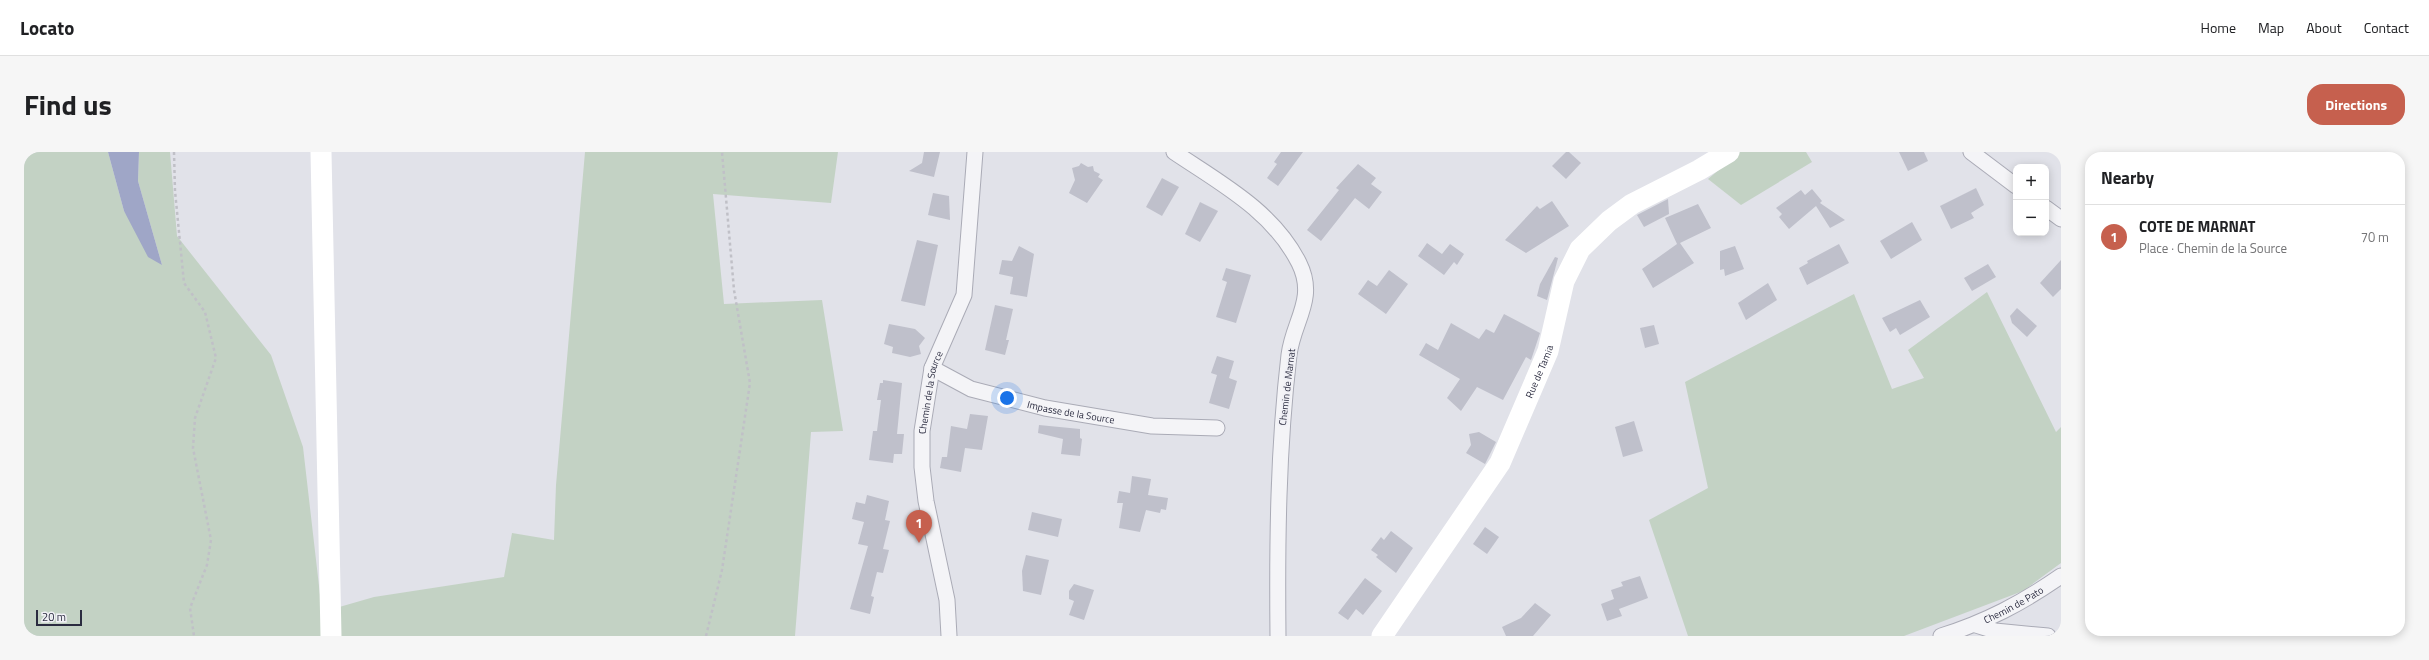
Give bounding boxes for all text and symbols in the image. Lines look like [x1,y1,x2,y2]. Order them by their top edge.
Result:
text: Locato [20,13,74,42]
text: Home [2201,17,2236,38]
text: Map [2258,17,2284,38]
text: About [2306,17,2342,38]
text: Contact [2364,17,2409,38]
text: Find us [24,83,112,126]
button: Directions [2307,84,2405,125]
map controls [2013,164,2049,236]
button: + [2013,164,2049,200]
text: Nearby [2101,165,2154,191]
button: − [2013,200,2049,236]
text: COTE DE MARNAT [2139,215,2255,238]
text: 1 [2110,227,2118,247]
text: 70 m [2361,227,2389,247]
text: Place · Chemin de la Source [2139,238,2287,258]
street label: Rue de Tamia [1521,344,1557,400]
street label: Chemin de Marnat [1275,347,1299,426]
street label: Chemin de la Source [915,348,946,434]
your location [997,388,1017,408]
street label: Impasse de la Source [1026,396,1116,427]
pin: 1 [906,510,932,543]
street label: Chemin de Pato [1981,582,2046,627]
scale bar [36,608,82,627]
text: 20 m [42,609,66,625]

